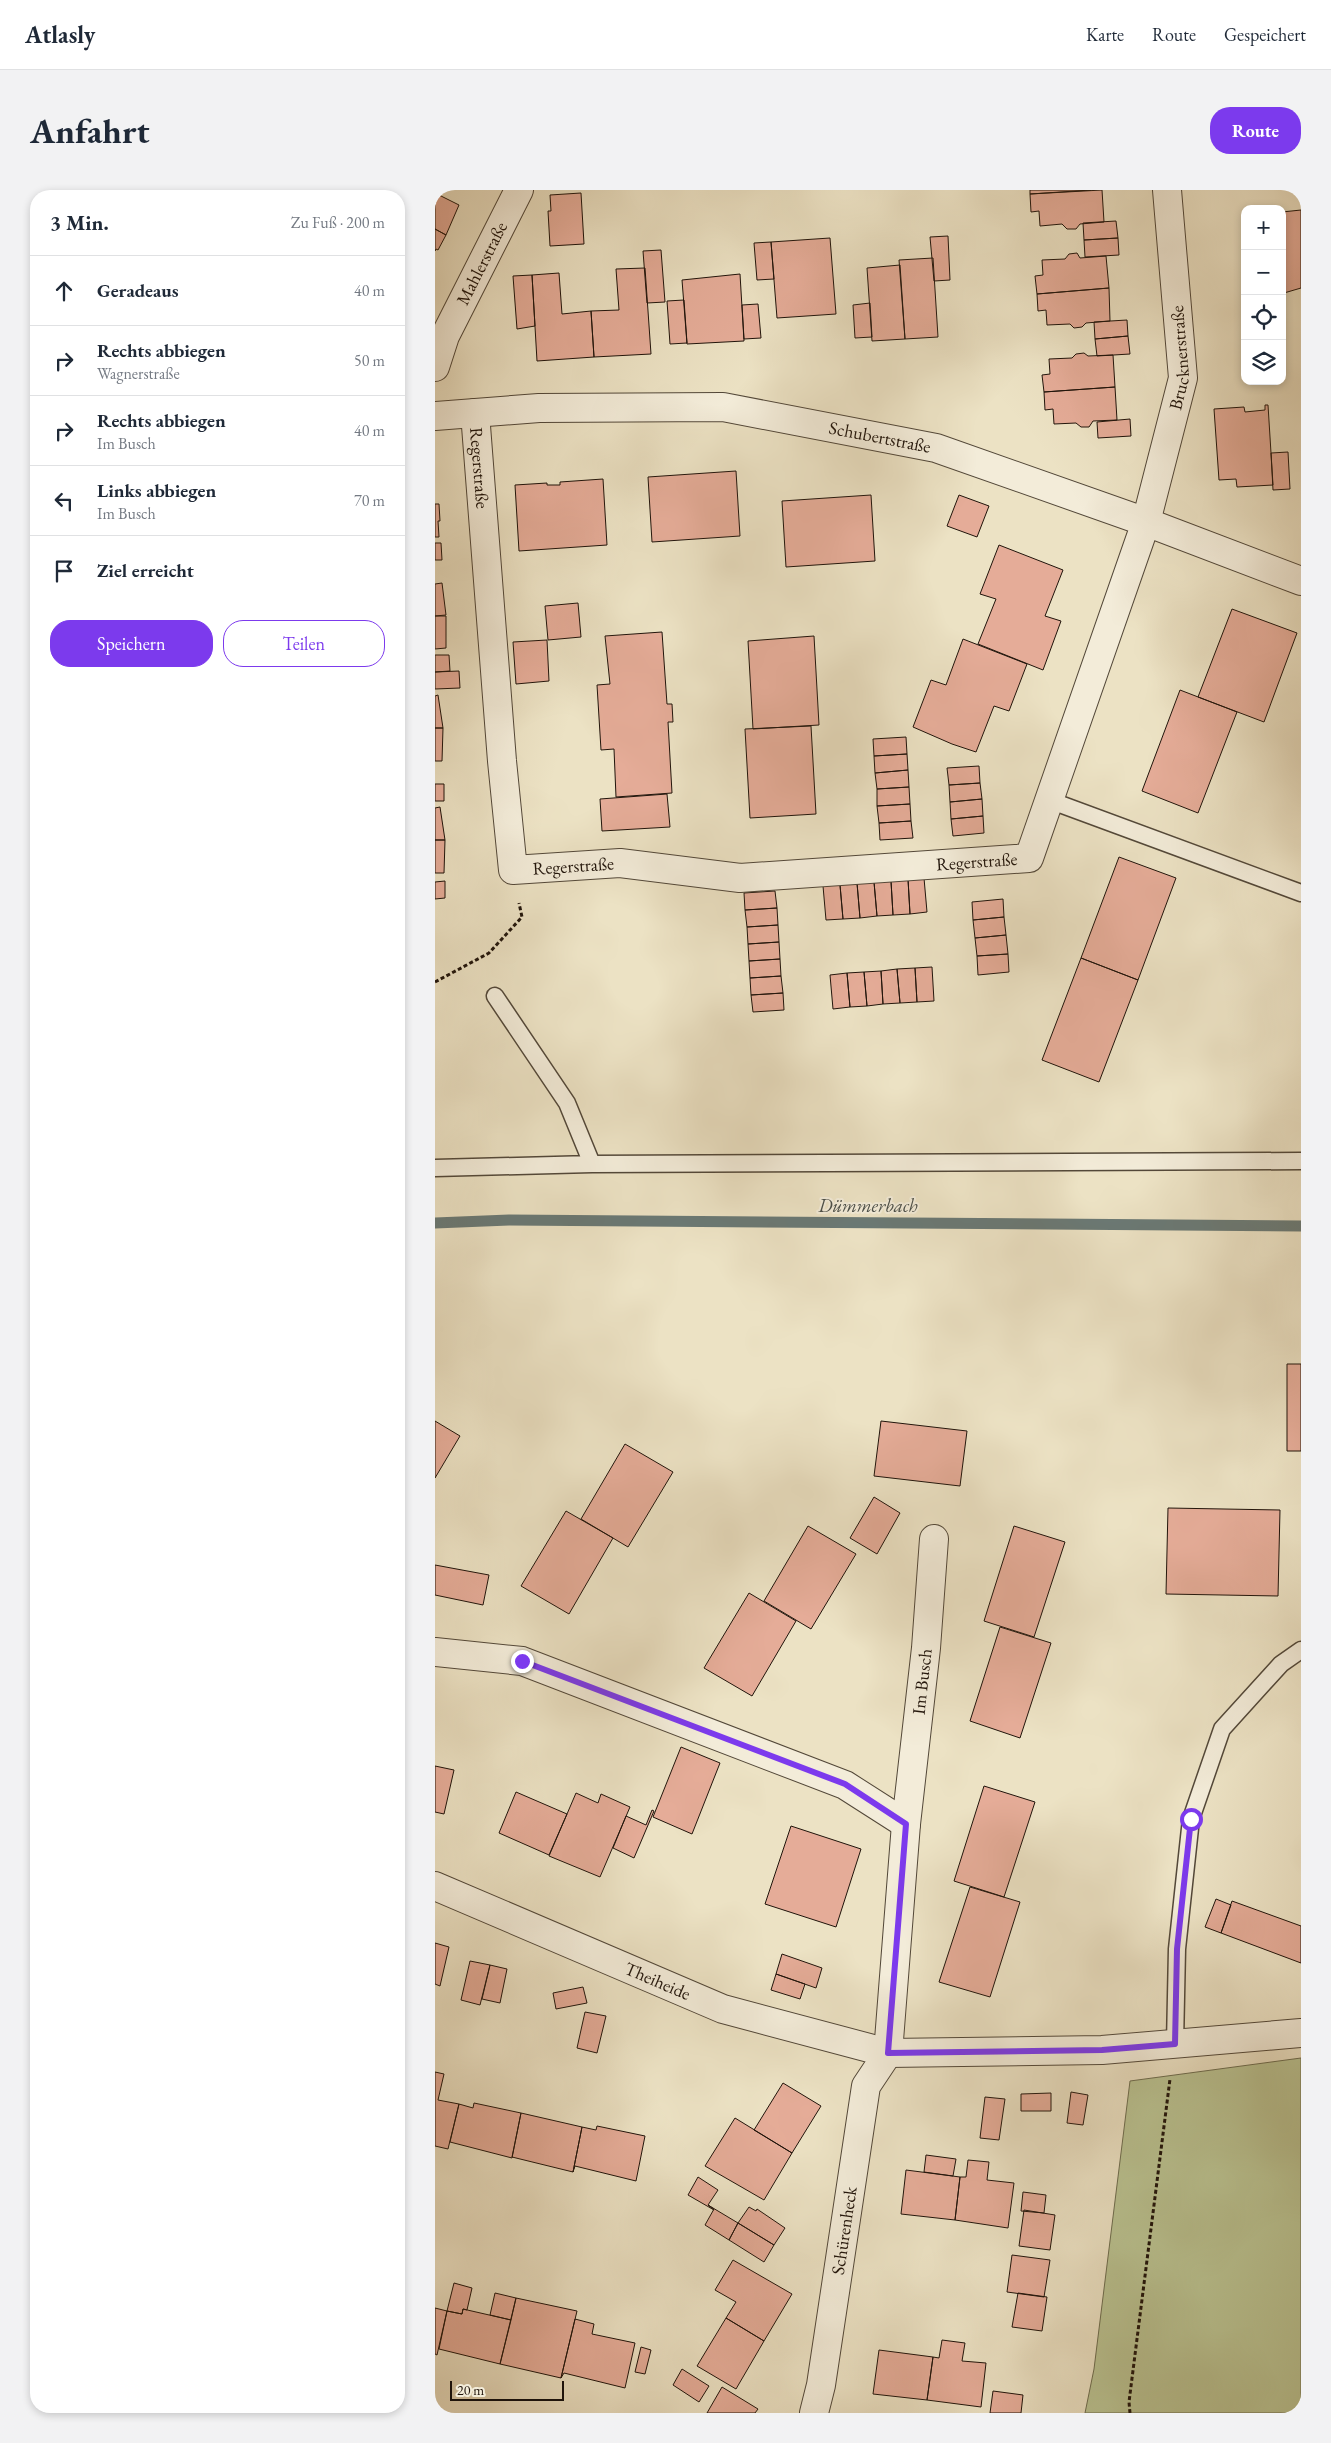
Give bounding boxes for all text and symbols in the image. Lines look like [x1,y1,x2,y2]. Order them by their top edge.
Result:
text: Atlasly [25,19,95,50]
text: Karte [1086,23,1124,46]
text: Route [1152,23,1196,46]
text: Gespeichert [1224,23,1306,46]
button: Route [1210,107,1301,154]
text: Anfahrt [30,108,150,153]
map controls [1241,205,1286,385]
button: + [1241,205,1286,250]
text: 3 Min. [50,209,109,236]
text: Zu Fuß · 200 m [291,212,385,233]
street label: Mahlerstraße [451,218,512,309]
button: − [1241,250,1286,295]
icon: ahead [50,277,78,305]
text: Geradeaus [97,278,179,303]
text: 40 m [354,280,385,301]
button: locate [1241,295,1286,340]
street label: Brucknerstraße [1163,305,1194,412]
text: Rechts abbiegen [97,338,226,363]
button: layers [1241,340,1286,385]
icon: right [50,347,78,375]
text: 50 m [354,350,385,371]
text: Wagnerstraße [97,363,180,384]
text: Rechts abbiegen [97,408,226,433]
street label: Schubertstraße [827,416,933,458]
icon: right [50,417,78,445]
text: 40 m [354,420,385,441]
street label: Regerstraße [465,426,494,509]
text: Im Busch [97,433,156,454]
text: Links abbiegen [97,478,216,503]
icon: left [50,487,78,515]
text: 70 m [354,490,385,511]
text: Im Busch [97,503,156,524]
icon: arrive [50,557,78,585]
text: Ziel erreicht [97,558,194,583]
button: Speichern [50,620,213,667]
button: Teilen [223,620,385,667]
street label: Regerstraße [935,847,1018,875]
street label: Regerstraße [532,851,615,880]
water label: Dümmerbach [817,1193,918,1218]
street label: Im Busch [907,1647,937,1716]
route end [511,1650,534,1673]
route start [1180,1808,1203,1831]
street label: Theiheide [621,1956,694,2005]
street label: Schürenheck [826,2184,862,2276]
scale bar [450,2378,564,2401]
text: 20 m [457,2381,484,2399]

